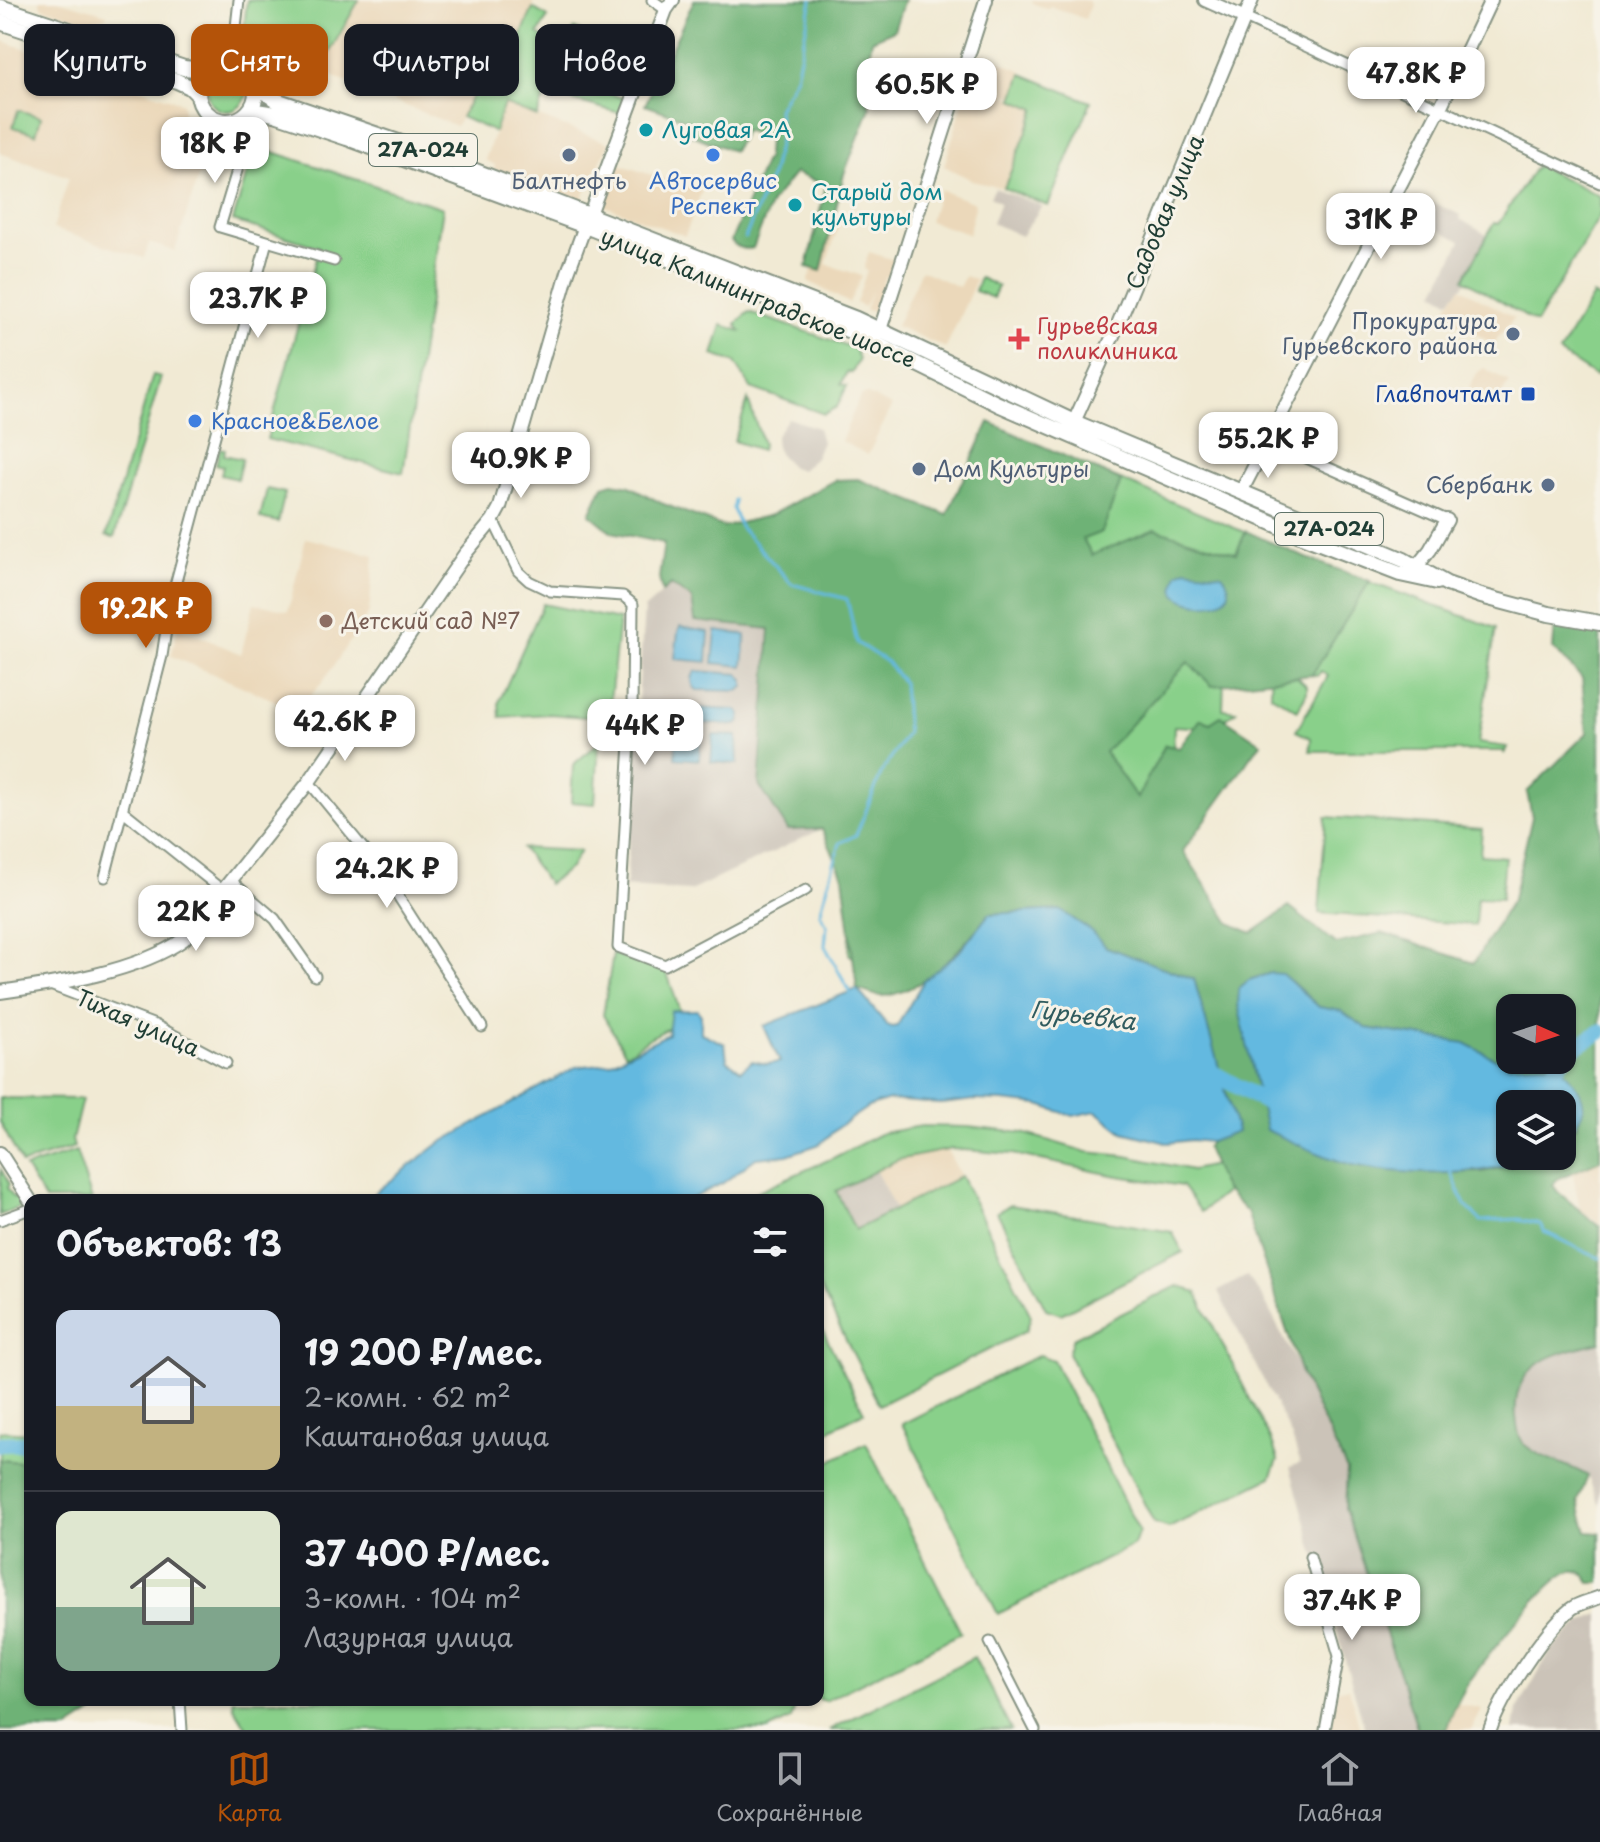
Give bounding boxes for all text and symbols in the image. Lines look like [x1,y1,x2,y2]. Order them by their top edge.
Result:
chip: Купить [24,24,175,96]
chip: Снять [191,24,328,96]
chip: Фильтры [344,24,519,96]
chip: Новое [535,24,675,96]
pin: 47.8K ₽ [1342,47,1490,115]
text: 47.8K ₽ [1366,53,1466,92]
pin: 60.5K ₽ [853,58,1001,126]
text: 60.5K ₽ [875,64,979,103]
place label: Луговая 2А [662,112,792,145]
pin: 18K ₽ [159,117,271,185]
marker: Луговая 2А [637,121,655,139]
text: 18K ₽ [179,123,251,162]
street label: Садовая улица [1116,129,1211,294]
road number: 27А-024 [369,134,477,166]
marker: Балтнефть [560,146,578,164]
marker: Автосервис Респект [704,146,722,164]
place label: Балтнефть [511,163,627,196]
place label: Автосервис Респект [649,163,777,221]
place label: Старый дом культуры [811,174,943,232]
pin: 31K ₽ [1325,193,1437,261]
marker: Старый дом культуры [786,196,804,214]
text: 31K ₽ [1344,199,1418,238]
street label: улица Калининградское шоссе [596,218,921,375]
pin: 23.7K ₽ [184,272,332,340]
text: 23.7K ₽ [208,278,308,317]
place label: Прокуратура Гурьевского района [1282,303,1497,361]
place label: Гурьевская поликлиника [1037,308,1178,366]
marker: Прокуратура Гурьевского района [1504,325,1522,343]
marker: Гурьевская поликлиника [1008,328,1030,350]
place label: Главпочтамт [1375,376,1513,409]
marker: Главпочтамт [1519,385,1537,403]
place label: Красное&Белое [211,403,379,436]
marker: Красное&Белое [186,412,204,430]
pin: 55.2K ₽ [1194,412,1342,480]
text: 55.2K ₽ [1217,418,1319,457]
pin: 40.9K ₽ [447,432,595,500]
text: 40.9K ₽ [470,438,572,477]
place label: Дом Культуры [934,451,1089,484]
marker: Дом Культуры [910,460,928,478]
place label: Сбербанк [1426,467,1533,500]
marker: Сбербанк [1539,476,1557,494]
road number: 27А-024 [1275,513,1383,545]
pin: 19.2K ₽ [72,582,220,650]
text: 19.2K ₽ [99,588,193,627]
place label: Детский сад №7 [341,603,520,636]
marker: Детский сад №7 [317,612,335,630]
pin: 42.6K ₽ [271,695,419,763]
pin: 44K ₽ [589,699,701,767]
text: 42.6K ₽ [293,701,397,740]
text: 44K ₽ [605,705,685,744]
pin: 24.2K ₽ [313,842,461,910]
text: 24.2K ₽ [335,848,439,887]
pin: 22K ₽ [140,885,252,953]
text: 22K ₽ [156,891,236,930]
street label: Тихая улица [72,980,206,1064]
water label: Гурьевка [1029,990,1139,1038]
north arrow [1496,994,1576,1074]
map controls [1496,994,1576,1170]
button: layers [1496,1090,1576,1170]
text: Объектов: 13 [56,1216,282,1268]
icon: filters [748,1220,792,1264]
text: 19 200 ₽/мес. [304,1325,543,1377]
icon: home [120,1342,216,1438]
text: 2-комн. · 62 m² [304,1377,511,1416]
text: Каштановая улица [304,1416,549,1455]
text: 37 400 ₽/мес. [304,1526,550,1578]
icon: home [120,1543,216,1639]
pin: 37.4K ₽ [1278,1574,1426,1642]
text: 3-комн. · 104 m² [304,1578,521,1617]
text: 37.4K ₽ [1302,1580,1402,1619]
text: Лазурная улица [304,1617,513,1656]
tab: Карта [217,1747,282,1828]
tab: Сохранённые [716,1747,863,1828]
tab: Главная [1298,1747,1383,1828]

